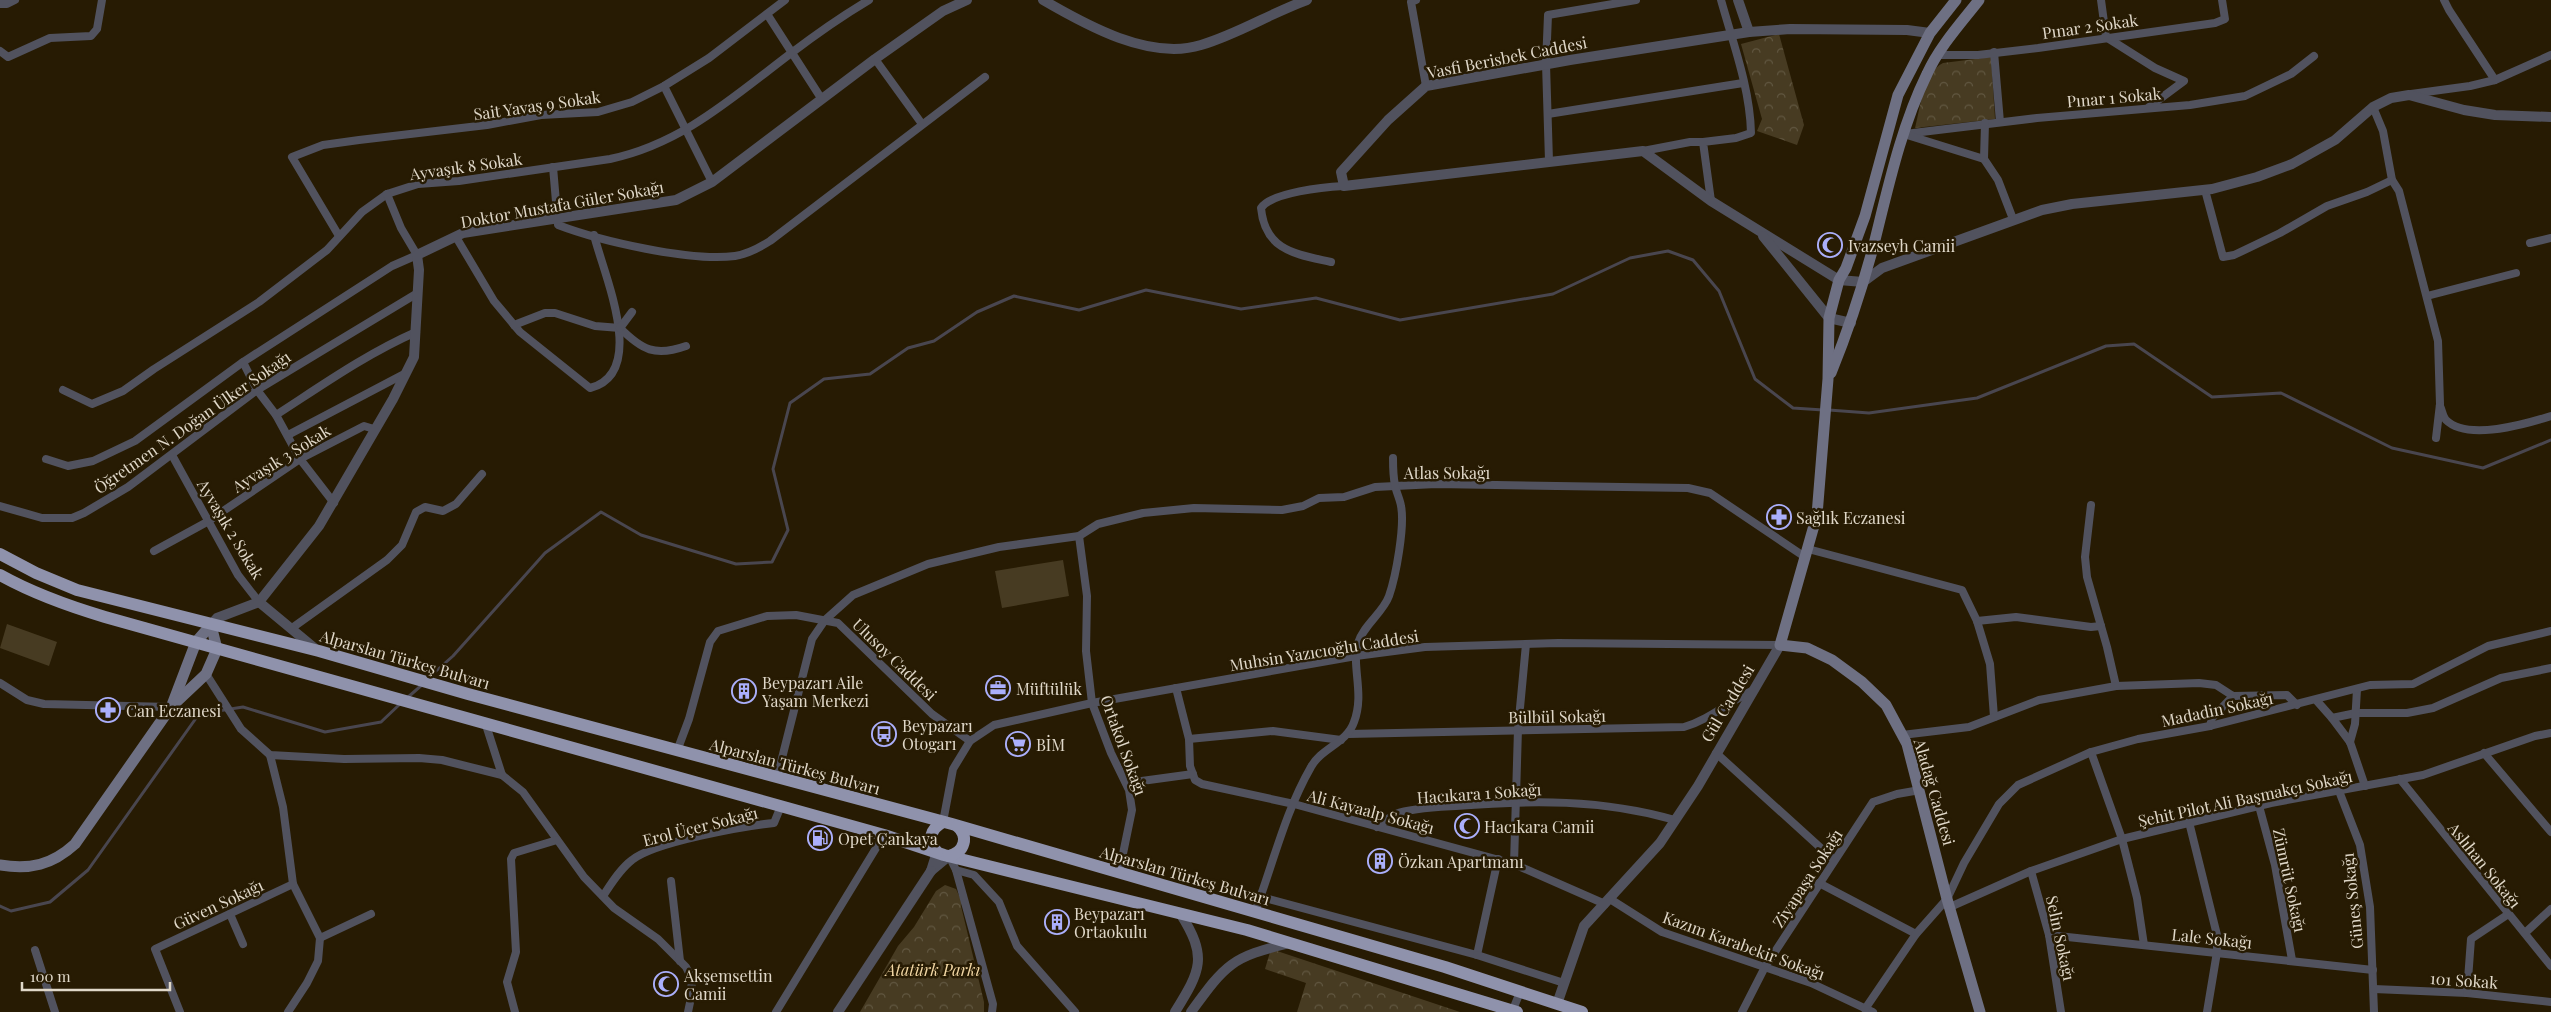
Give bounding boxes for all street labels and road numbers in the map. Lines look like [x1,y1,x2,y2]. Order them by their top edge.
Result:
street label: Pınar 2 Sokak [2041,9,2140,43]
street label: Vasfi Berisbek Caddesi [1424,31,1589,83]
street label: Pınar 1 Sokak [2066,82,2162,112]
street label: Sait Yavaş 9 Sokak [472,86,602,124]
street label: Ayvaşık 8 Sokak [407,148,524,184]
street label: Doktor Mustafa Güler Sokağı [459,176,666,232]
street label: Öğretmen N. Doğan Ülker Sokağı [90,346,295,498]
street label: Ayvaşık 3 Sokak [227,419,334,497]
street label: Atlas Sokağı [1403,462,1491,483]
street label: Ayvaşık 2 Sokak [192,474,269,583]
street label: Ulusoy Caddesi [848,613,942,705]
street label: Alparslan Türkeş Bulvarı [317,624,493,693]
street label: Muhsin Yazıcıoğlu Caddesi [1228,625,1420,675]
street label: Gül Caddesi [1696,660,1758,746]
street label: Madadin Sokağı [2159,687,2275,731]
street label: Ortakol Sokağı [1096,692,1152,798]
street label: Bülbül Sokağı [1508,705,1606,727]
street label: Alparslan Türkeş Bulvarı [706,733,883,799]
street label: Aladağ Caddesi [1909,735,1960,848]
street label: Şehit Pilot Ali Başmakçı Sokağı [2136,765,2354,831]
street label: Hacıkara 1 Sokağı [1416,778,1542,808]
street label: Ali Kayaalp Sokağı [1304,784,1437,838]
street label: Erol Üçer Sokağı [640,801,760,850]
street label: Aslıhan Sokağı [2443,817,2526,912]
street label: Ziyapaşa Sokağı [1767,825,1847,931]
street label: Zümrüt Sokağı [2269,826,2311,934]
street label: Alparslan Türkeş Bulvarı [1097,840,1273,909]
street label: Güneş Sokağı [2336,852,2367,950]
street label: Güven Sokağı [170,874,267,934]
street label: Selin Sokağı [2042,893,2080,983]
street label: Kazım Karabekir Sokağı [1660,906,1828,984]
street label: Lale Sokağı [2171,923,2254,953]
street label: 101 Sokak [2429,967,2499,993]

